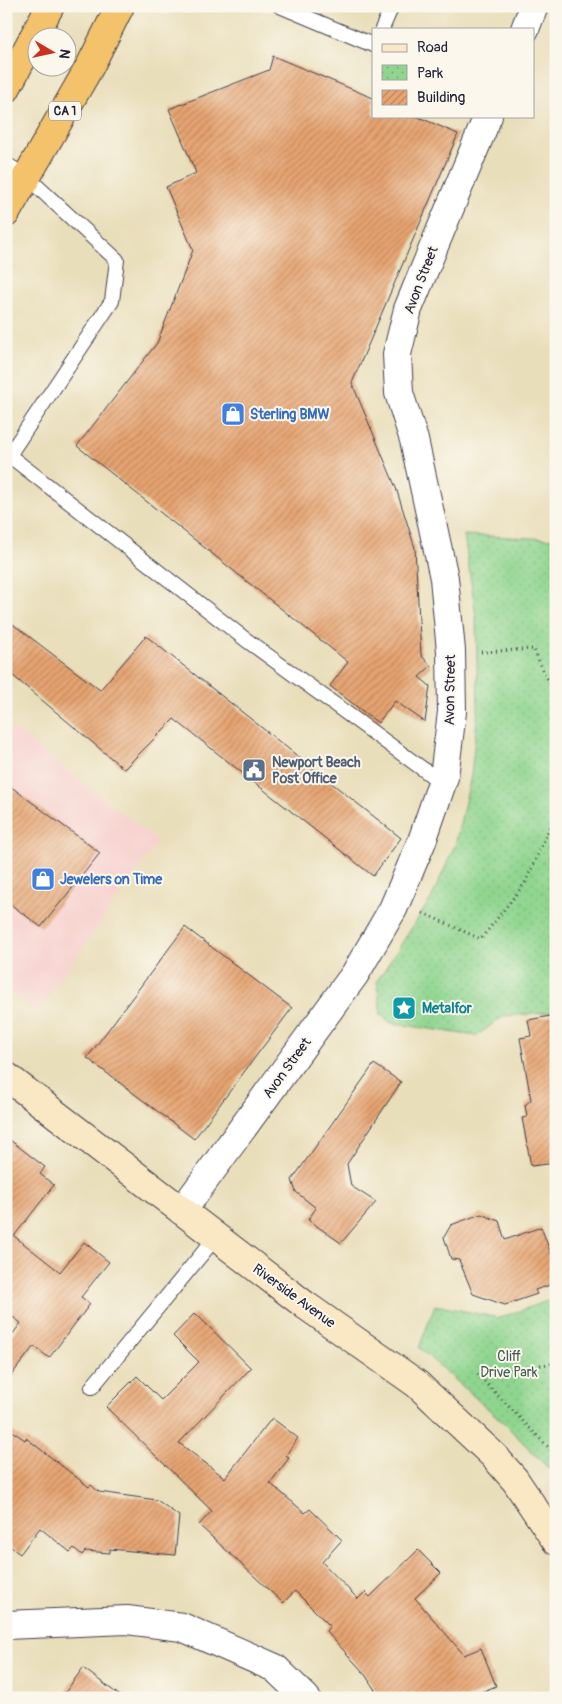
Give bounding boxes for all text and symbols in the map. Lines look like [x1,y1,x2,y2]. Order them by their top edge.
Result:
north arrow [28,28,78,78]
legend [372,28,534,118]
text: Road [417,38,448,57]
text: N [55,48,73,60]
text: Park [417,64,444,83]
text: Building [417,88,465,107]
road number: CA 1 [49,102,81,120]
street label: Avon Street [400,244,442,316]
shop icon: Sterling BMW [220,401,246,427]
place label: Sterling BMW [250,406,329,423]
street label: Avon Street [441,654,459,726]
place label: Newport Beach Post Office [272,754,361,787]
public building icon: Newport Beach Post Office [241,757,267,783]
shop icon: Jewelers on Time [30,866,56,892]
place label: Jewelers on Time [60,871,163,888]
place icon: Metalfor [391,995,417,1021]
place label: Metalfor [422,1000,473,1017]
street label: Avon Street [259,1034,315,1102]
street label: Riverside Avenue [249,1260,339,1332]
park label: Cliff Drive Park [480,1348,538,1381]

